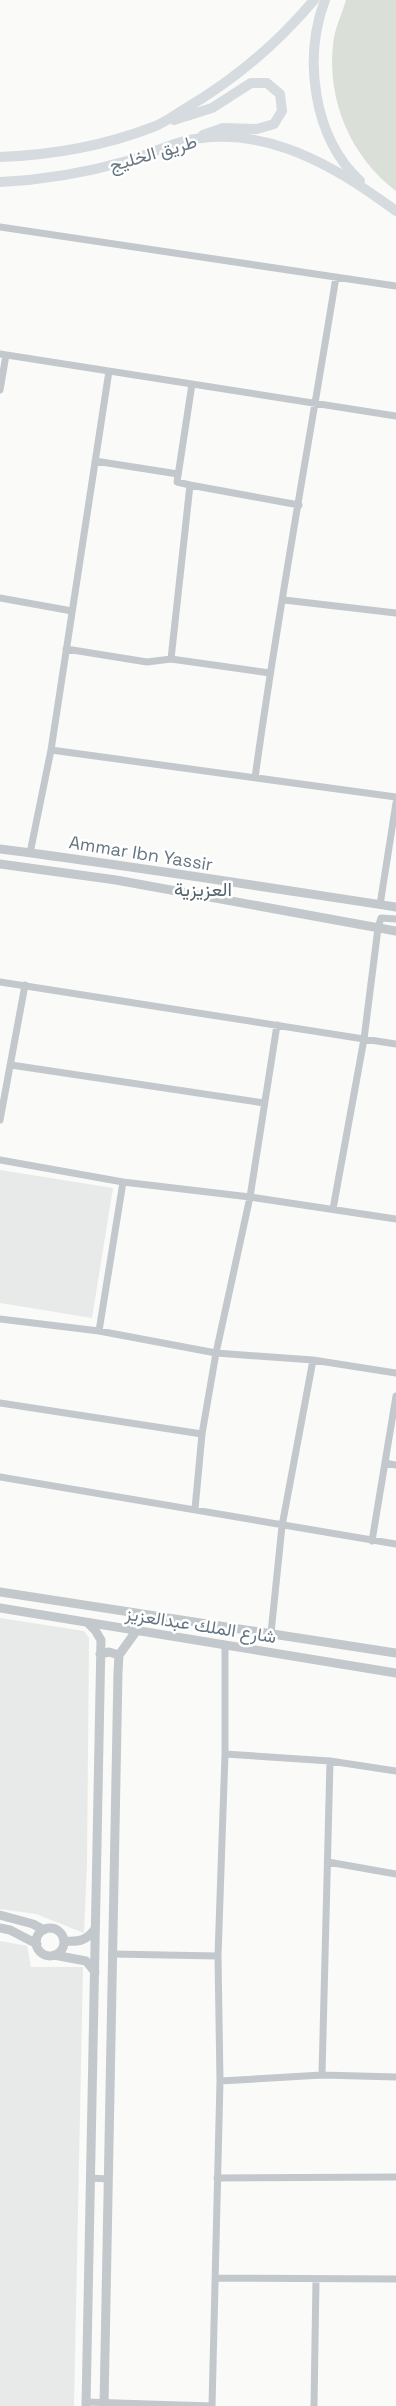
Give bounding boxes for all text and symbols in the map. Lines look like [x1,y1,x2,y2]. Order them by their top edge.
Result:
street label: طريق الخليج [107,130,200,177]
street label: Ammar Ibn Yassir [67,830,215,876]
district label: العزيزية [174,877,232,902]
street label: شارع الملك عبدالعزيز [123,1602,278,1649]

